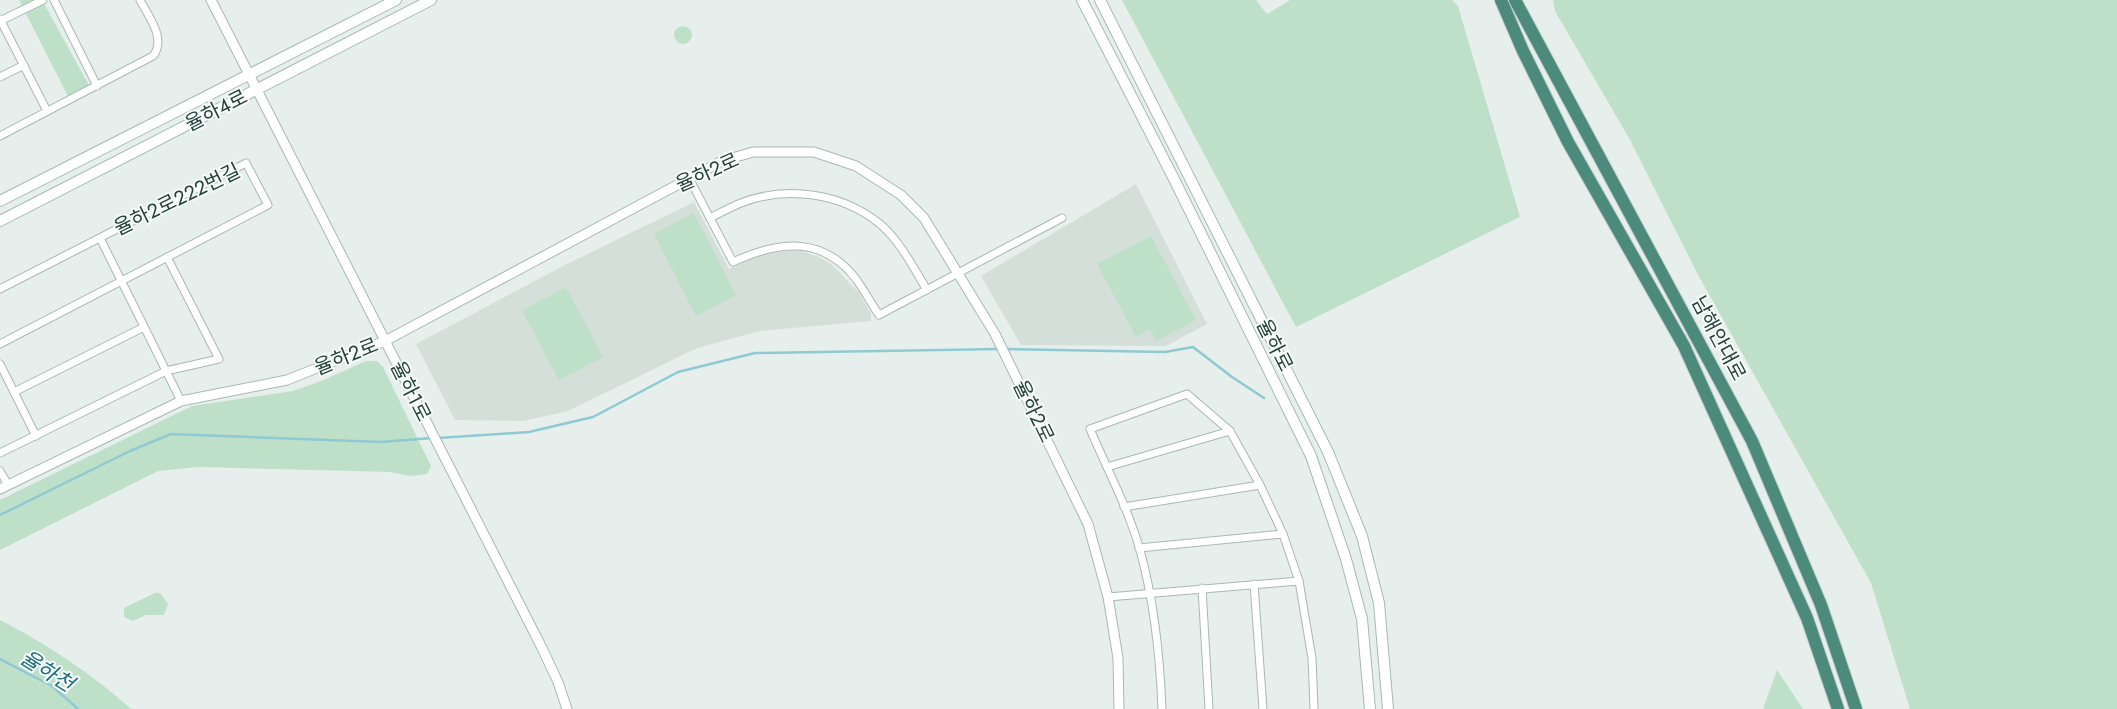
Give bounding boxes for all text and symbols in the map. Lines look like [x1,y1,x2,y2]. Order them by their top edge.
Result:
street label: 율하4로 [180,82,253,139]
street label: 율하2로 [671,146,744,199]
street label: 율하2로222번길 [109,156,245,243]
street label: 남해안대로 [1684,291,1753,386]
street label: 율하로 [1249,314,1300,376]
street label: 율하2로 [310,331,382,382]
street label: 율하1로 [383,356,438,426]
street label: 율하2로 [1006,375,1061,448]
water label: 율하천 [14,643,82,700]

